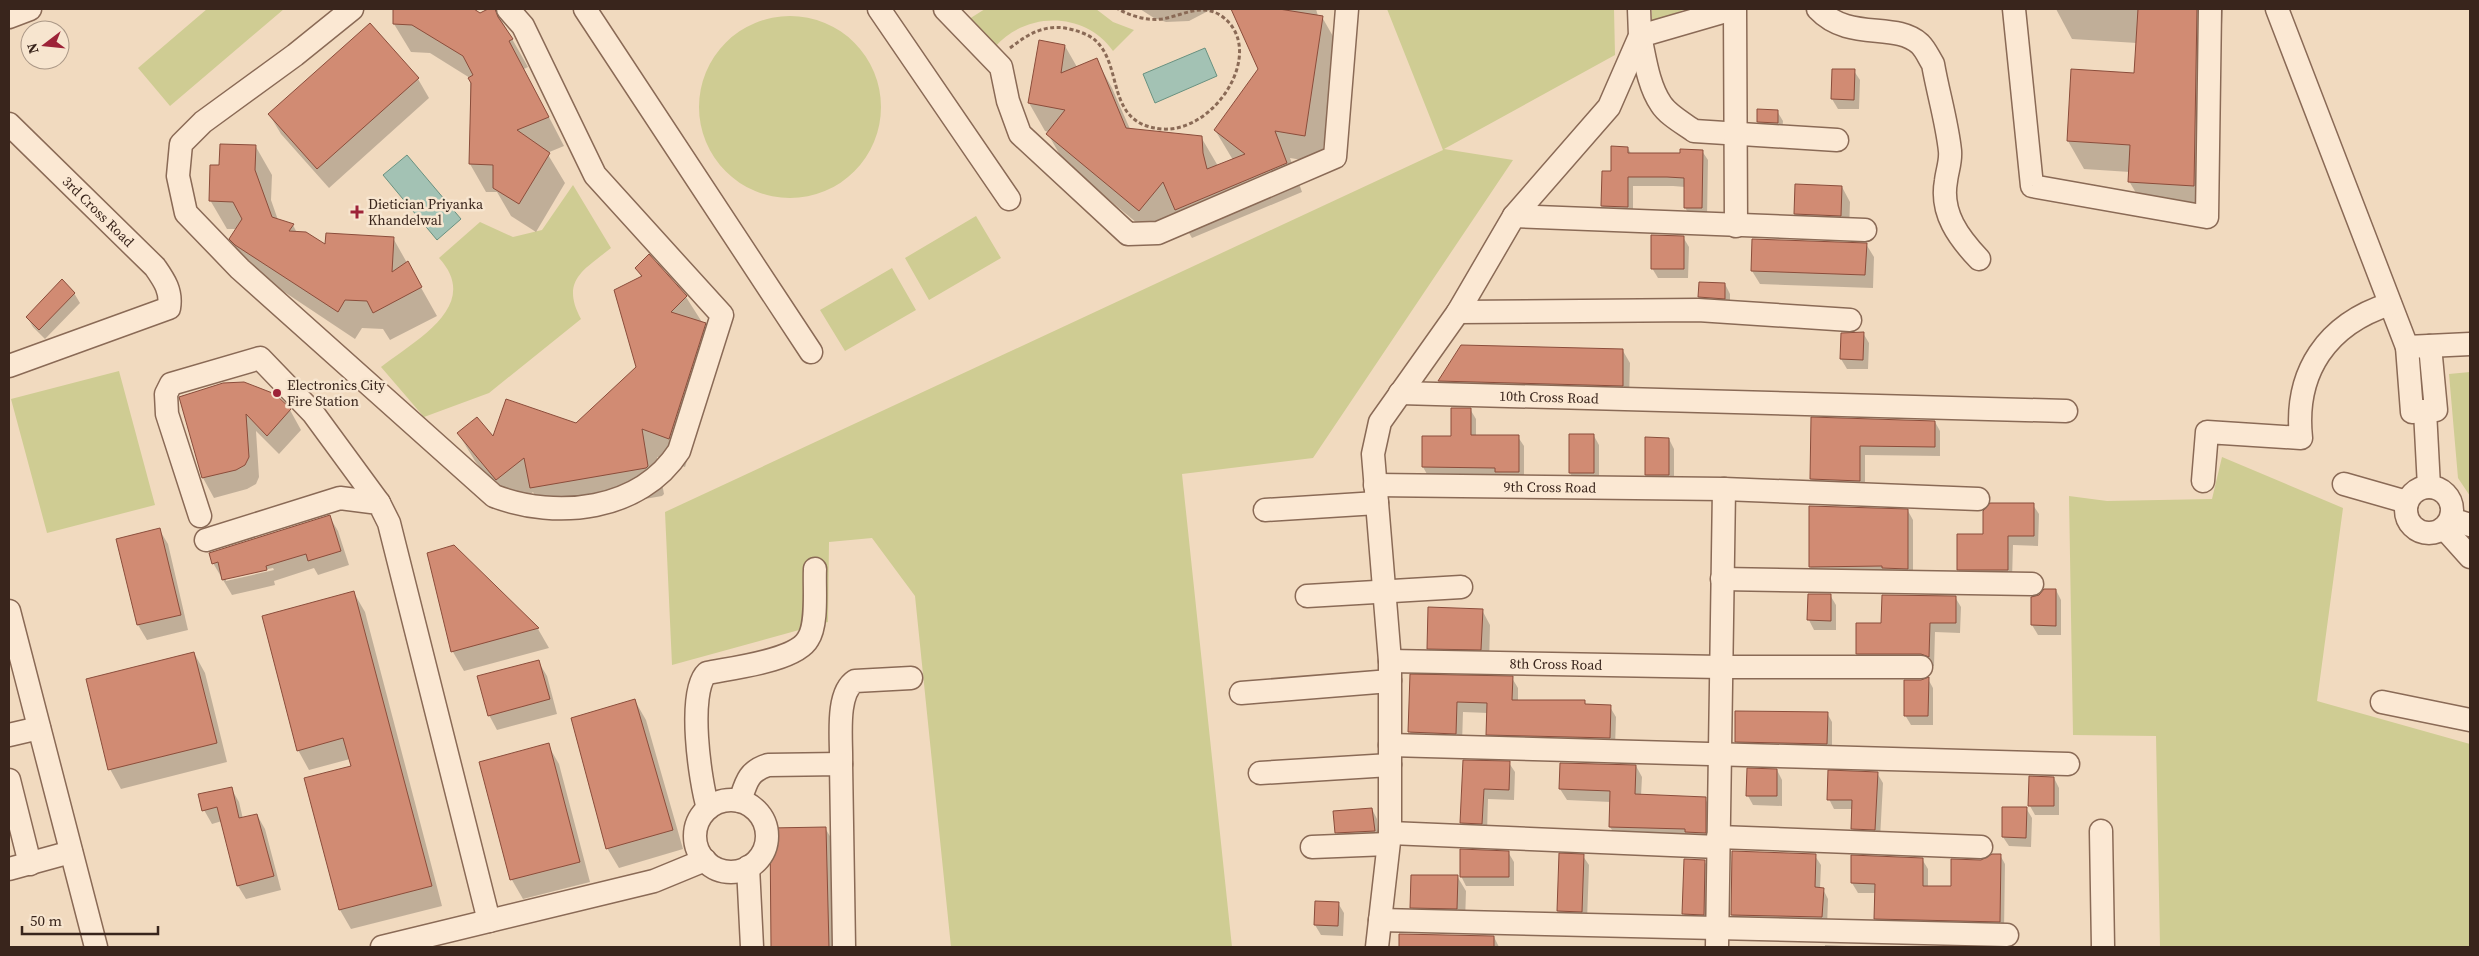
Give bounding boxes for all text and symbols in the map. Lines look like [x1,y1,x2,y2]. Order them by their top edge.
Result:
north arrow [20,20,70,70]
text: N [21,41,44,56]
street label: 3rd Cross Road [58,172,139,251]
place label: Dietician Priyanka Khandelwal [368,194,484,230]
marker: Dietician Priyanka Khandelwal [350,205,364,219]
place label: Electronics City Fire Station [287,375,386,411]
street label: 10th Cross Road [1499,386,1599,408]
marker: Electronics City Fire Station [271,387,283,399]
street label: 9th Cross Road [1503,476,1597,498]
street label: 8th Cross Road [1509,653,1603,675]
scale bar [22,904,159,936]
text: 50 m [30,910,62,931]

